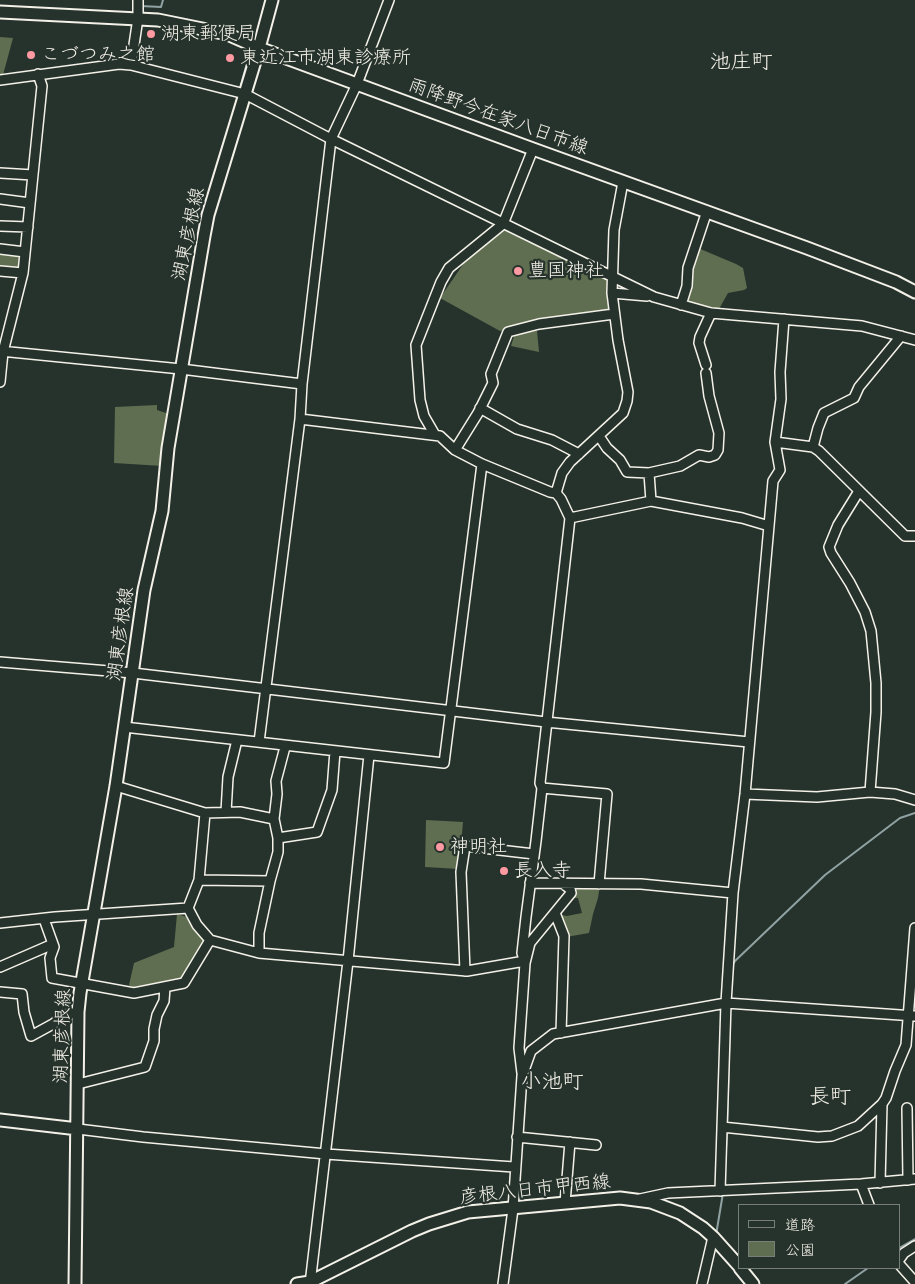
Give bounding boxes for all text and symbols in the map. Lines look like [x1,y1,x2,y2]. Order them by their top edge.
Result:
place label: 湖東郵便局 [161,23,256,45]
marker: 湖東郵便局 [145,28,157,40]
place label: こづつみ之館 [41,44,155,66]
place label: 東近江市湖東診療所 [240,47,411,69]
marker: こづつみ之館 [25,49,37,61]
district label: 池庄町 [710,50,772,76]
marker: 東近江市湖東診療所 [224,52,236,64]
street label: 雨降野今在家八日市線 [405,74,591,160]
street label: 湖東彦根線 [168,185,210,283]
place label: 豊国神社 [528,260,604,282]
marker: 豊国神社 [512,265,524,277]
street label: 湖東彦根線 [103,585,139,683]
place label: 神明社 [450,836,507,858]
marker: 神明社 [434,841,446,853]
place label: 長入寺 [514,860,571,882]
marker: 長入寺 [498,865,510,877]
street label: 湖東彦根線 [50,988,76,1084]
district label: 小池町 [521,1070,583,1096]
district label: 長町 [809,1085,851,1111]
street label: 彦根八日市甲西線 [458,1171,612,1209]
legend [738,1204,900,1269]
text: 道路 [785,1215,815,1235]
text: 公園 [785,1240,815,1260]

